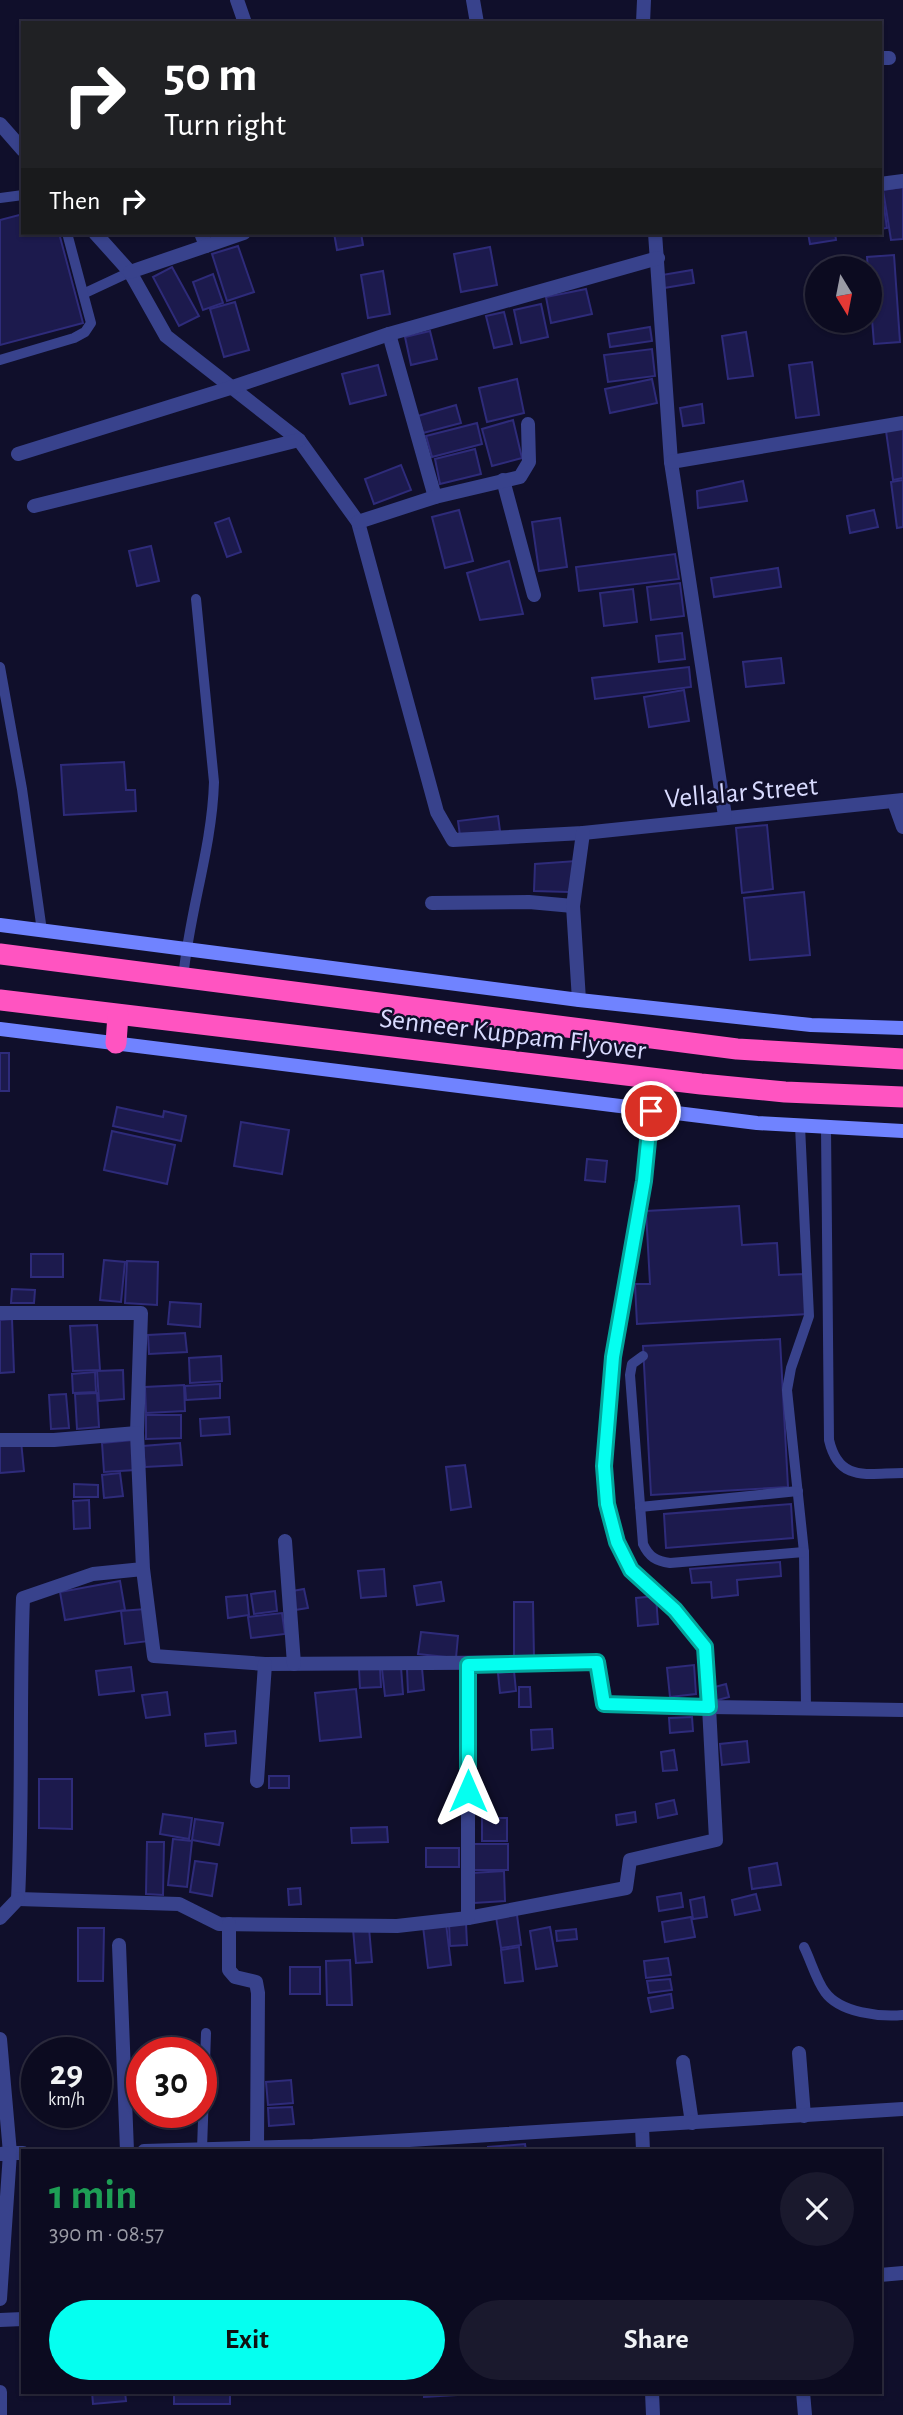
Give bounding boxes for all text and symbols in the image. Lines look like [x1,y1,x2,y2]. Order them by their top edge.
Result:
icon: right [49,49,140,140]
text: 50 m [164,51,258,100]
text: Turn right [164,109,286,141]
icon: right [114,182,152,220]
text: Then [49,188,100,214]
north arrow [805,256,882,332]
map controls [805,256,882,333]
street label: Vellalar Street [664,772,819,814]
street label: Senneer Kuppam Flyover [378,1005,648,1065]
pin [621,1081,681,1141]
icon: arrive [632,1092,670,1130]
position arrow [431,1754,505,1828]
speed limit sign: 30 [126,2037,217,2128]
text: 29 [50,2056,83,2091]
text: km/h [48,2091,85,2109]
button: close [780,2172,854,2246]
text: 1 min [49,2174,138,2216]
text: 390 m · 08:57 [49,2223,164,2246]
button: Exit [49,2300,445,2380]
button: Share [459,2300,854,2380]

